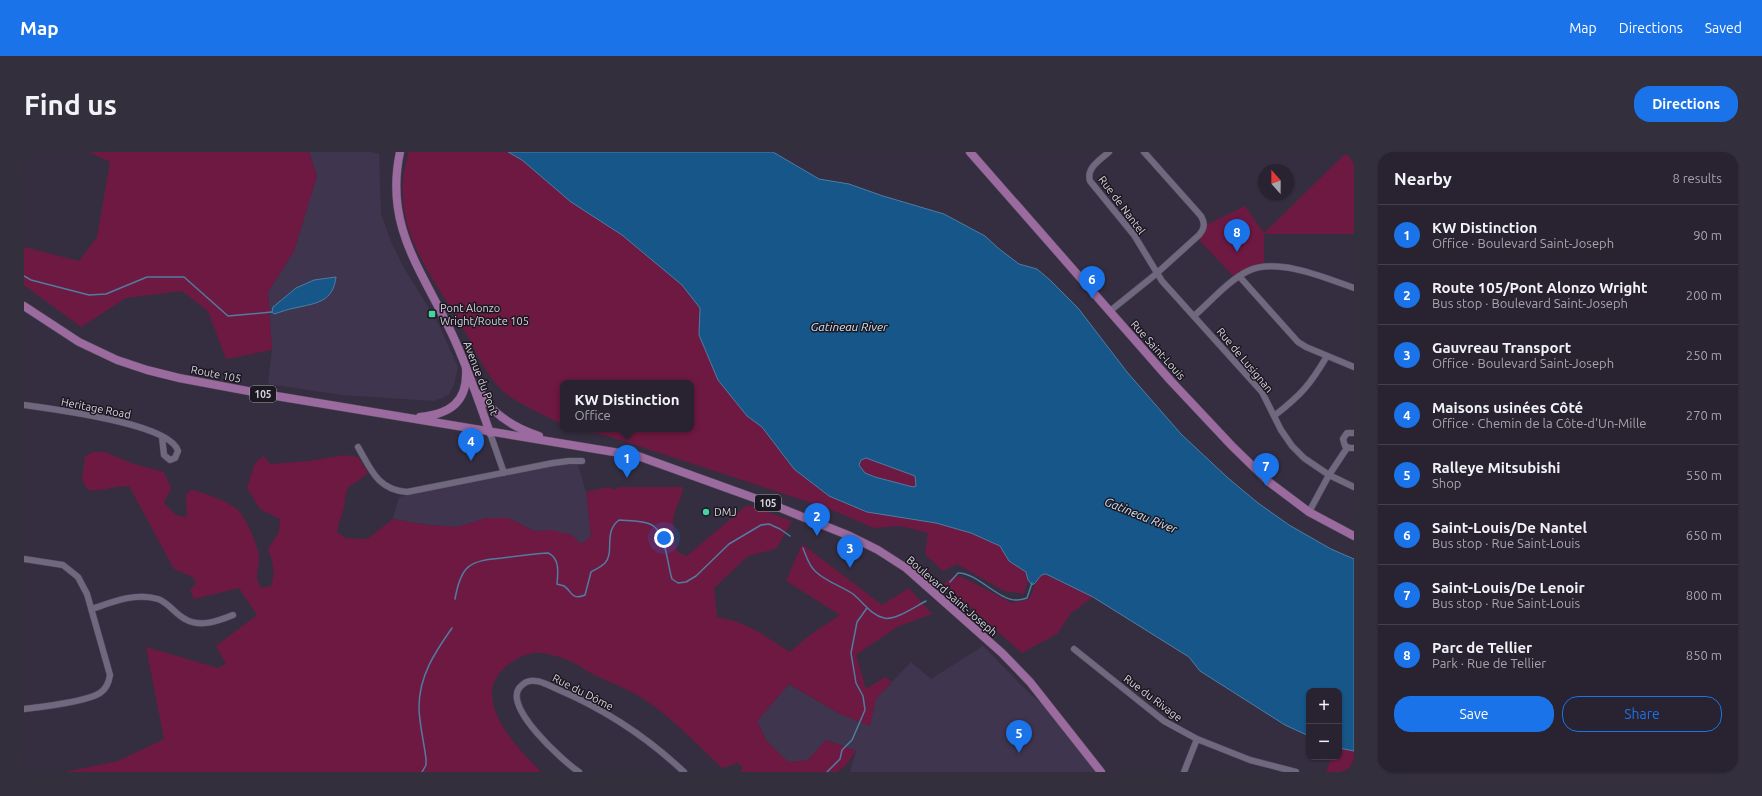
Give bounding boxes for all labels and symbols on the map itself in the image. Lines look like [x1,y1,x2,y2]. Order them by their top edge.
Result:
north arrow [1258,164,1294,200]
street label: Rue de Nantel [1096,174,1148,237]
pin: 8 [1224,219,1250,252]
pin: 6 [1079,266,1105,299]
place label: Pont Alonzo Wright/Route 105 [440,302,529,327]
marker: Pont Alonzo Wright/Route 105 [427,309,437,319]
street label: Rue Saint-Louis [1128,318,1188,382]
water label: Gatineau River [810,320,888,333]
street label: Rue de Lusignan [1214,325,1276,395]
street label: Avenue du Pont [461,339,501,417]
street label: Route 105 [190,363,242,385]
road number: 105 [250,386,276,402]
street label: Heritage Road [60,395,132,421]
pin: 4 [458,428,484,461]
pin: 1 [614,445,640,478]
pin: 7 [1253,453,1279,486]
road number: 105 [755,495,781,511]
water label: Gatineau River [1103,495,1180,536]
pin: 2 [804,503,830,536]
place label: DMJ [714,506,737,518]
marker: DMJ [701,507,711,517]
your location [654,528,674,548]
pin: 3 [837,535,863,568]
street label: Boulevard Saint-Joseph [904,554,1000,638]
street label: Rue du Dôme [551,672,615,712]
street label: Rue du Rivage [1121,672,1185,724]
pin: 5 [1006,720,1032,753]

